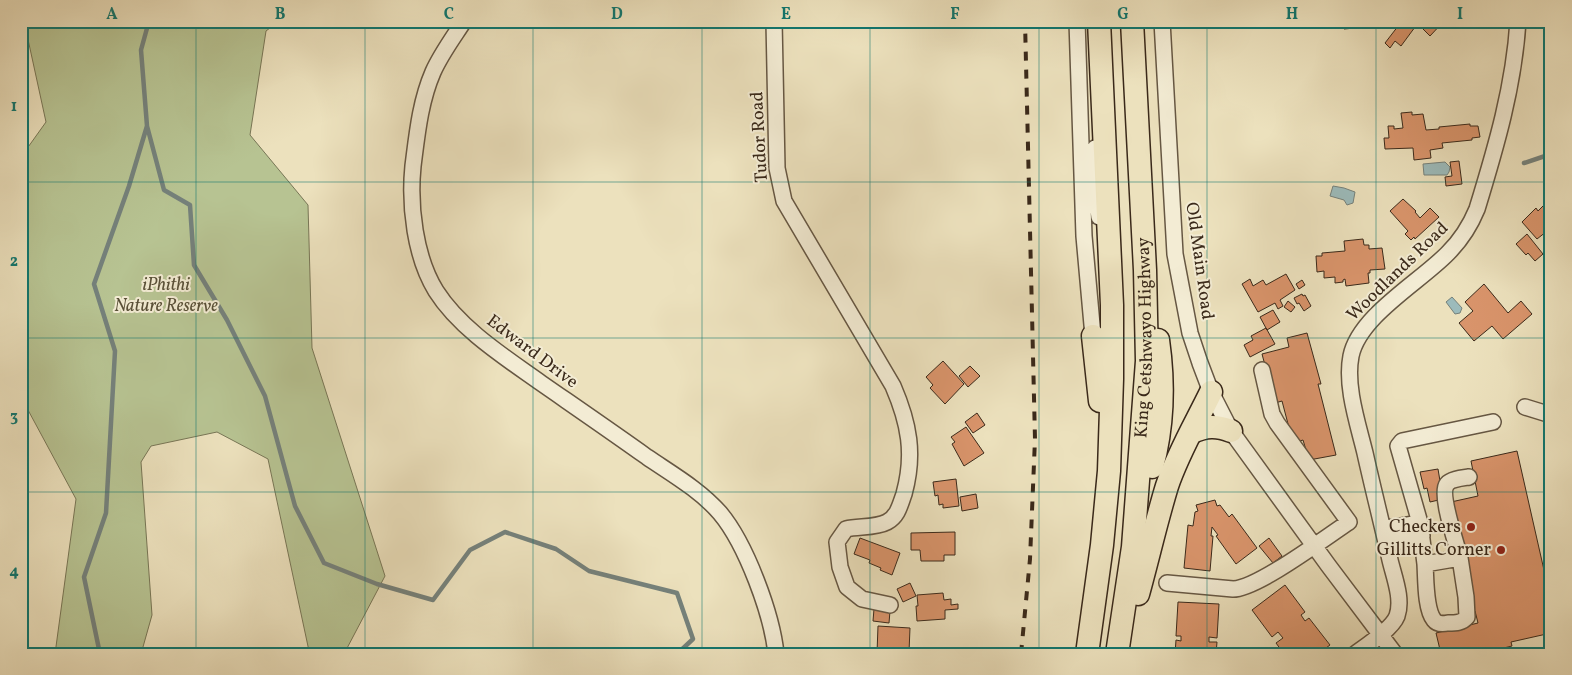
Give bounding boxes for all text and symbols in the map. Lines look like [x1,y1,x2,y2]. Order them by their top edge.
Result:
text: A [106,4,118,26]
text: B [275,4,286,26]
text: C [444,4,454,26]
text: D [611,4,623,26]
text: E [781,4,791,26]
text: F [950,4,960,26]
text: G [1117,4,1129,26]
text: H [1286,4,1298,26]
text: I [1457,4,1463,26]
street label: Tudor Road [745,91,775,183]
text: 1 [11,96,17,118]
street label: Old Main Road [1178,201,1220,321]
street label: Woodlands Road [1341,217,1455,327]
street label: King Cetshwayo Highway [1129,236,1160,439]
text: 2 [10,251,18,273]
park label: iPhithi Nature Reserve [114,273,218,319]
street label: Edward Drive [481,309,583,395]
text: 3 [10,406,18,428]
place label: Checkers [1389,515,1461,540]
marker: Checkers [1465,521,1477,533]
place label: Gillitts Corner [1377,538,1491,563]
marker: Gillitts Corner [1495,544,1507,556]
text: 4 [9,561,19,583]

